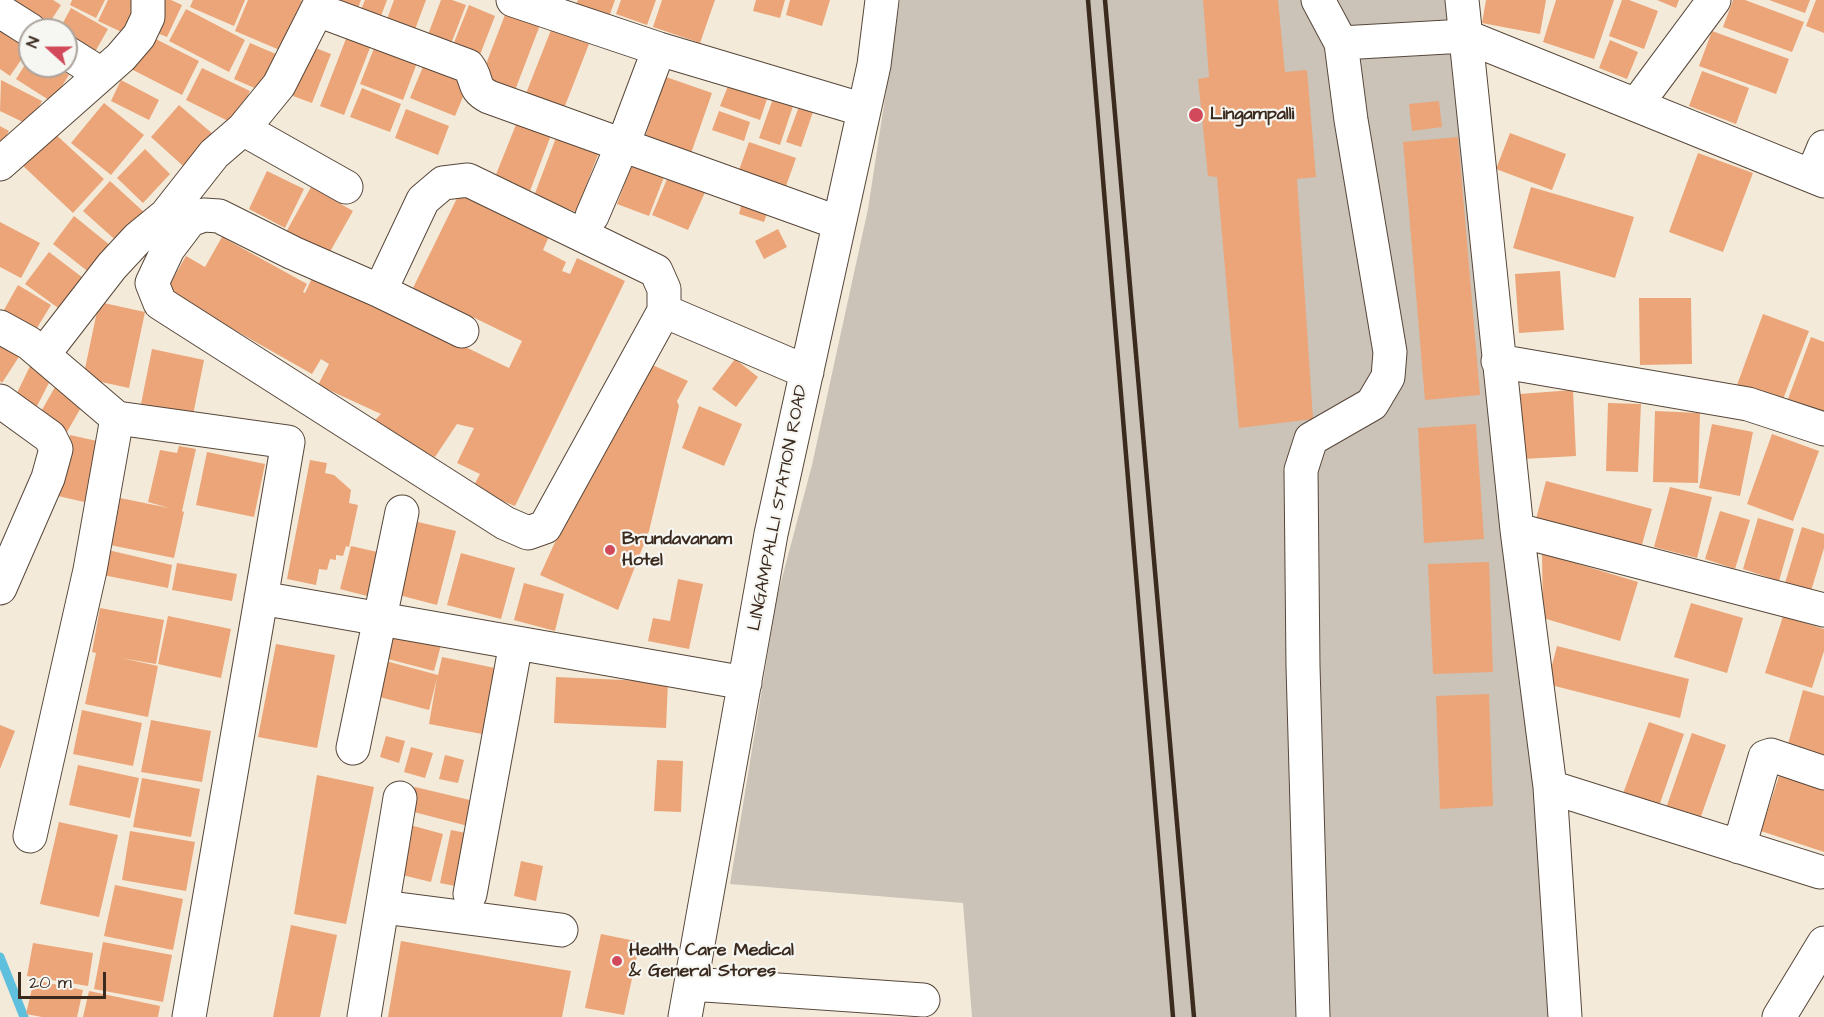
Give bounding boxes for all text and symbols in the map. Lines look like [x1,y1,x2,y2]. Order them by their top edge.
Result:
north arrow [18,18,78,78]
text: N [21,34,45,51]
place label: Lingampalli [1210,104,1294,126]
marker: Lingampalli [1187,106,1205,124]
street label: LINGAMPALLI STATION ROAD [745,383,813,633]
place label: Brundavanam Hotel [622,529,732,572]
marker: Brundavanam Hotel [603,543,617,557]
place label: Health Care Medical & General Stores [629,940,794,982]
marker: Health Care Medical & General Stores [610,954,624,968]
scale bar [21,960,110,998]
text: 20 m [29,970,72,995]

